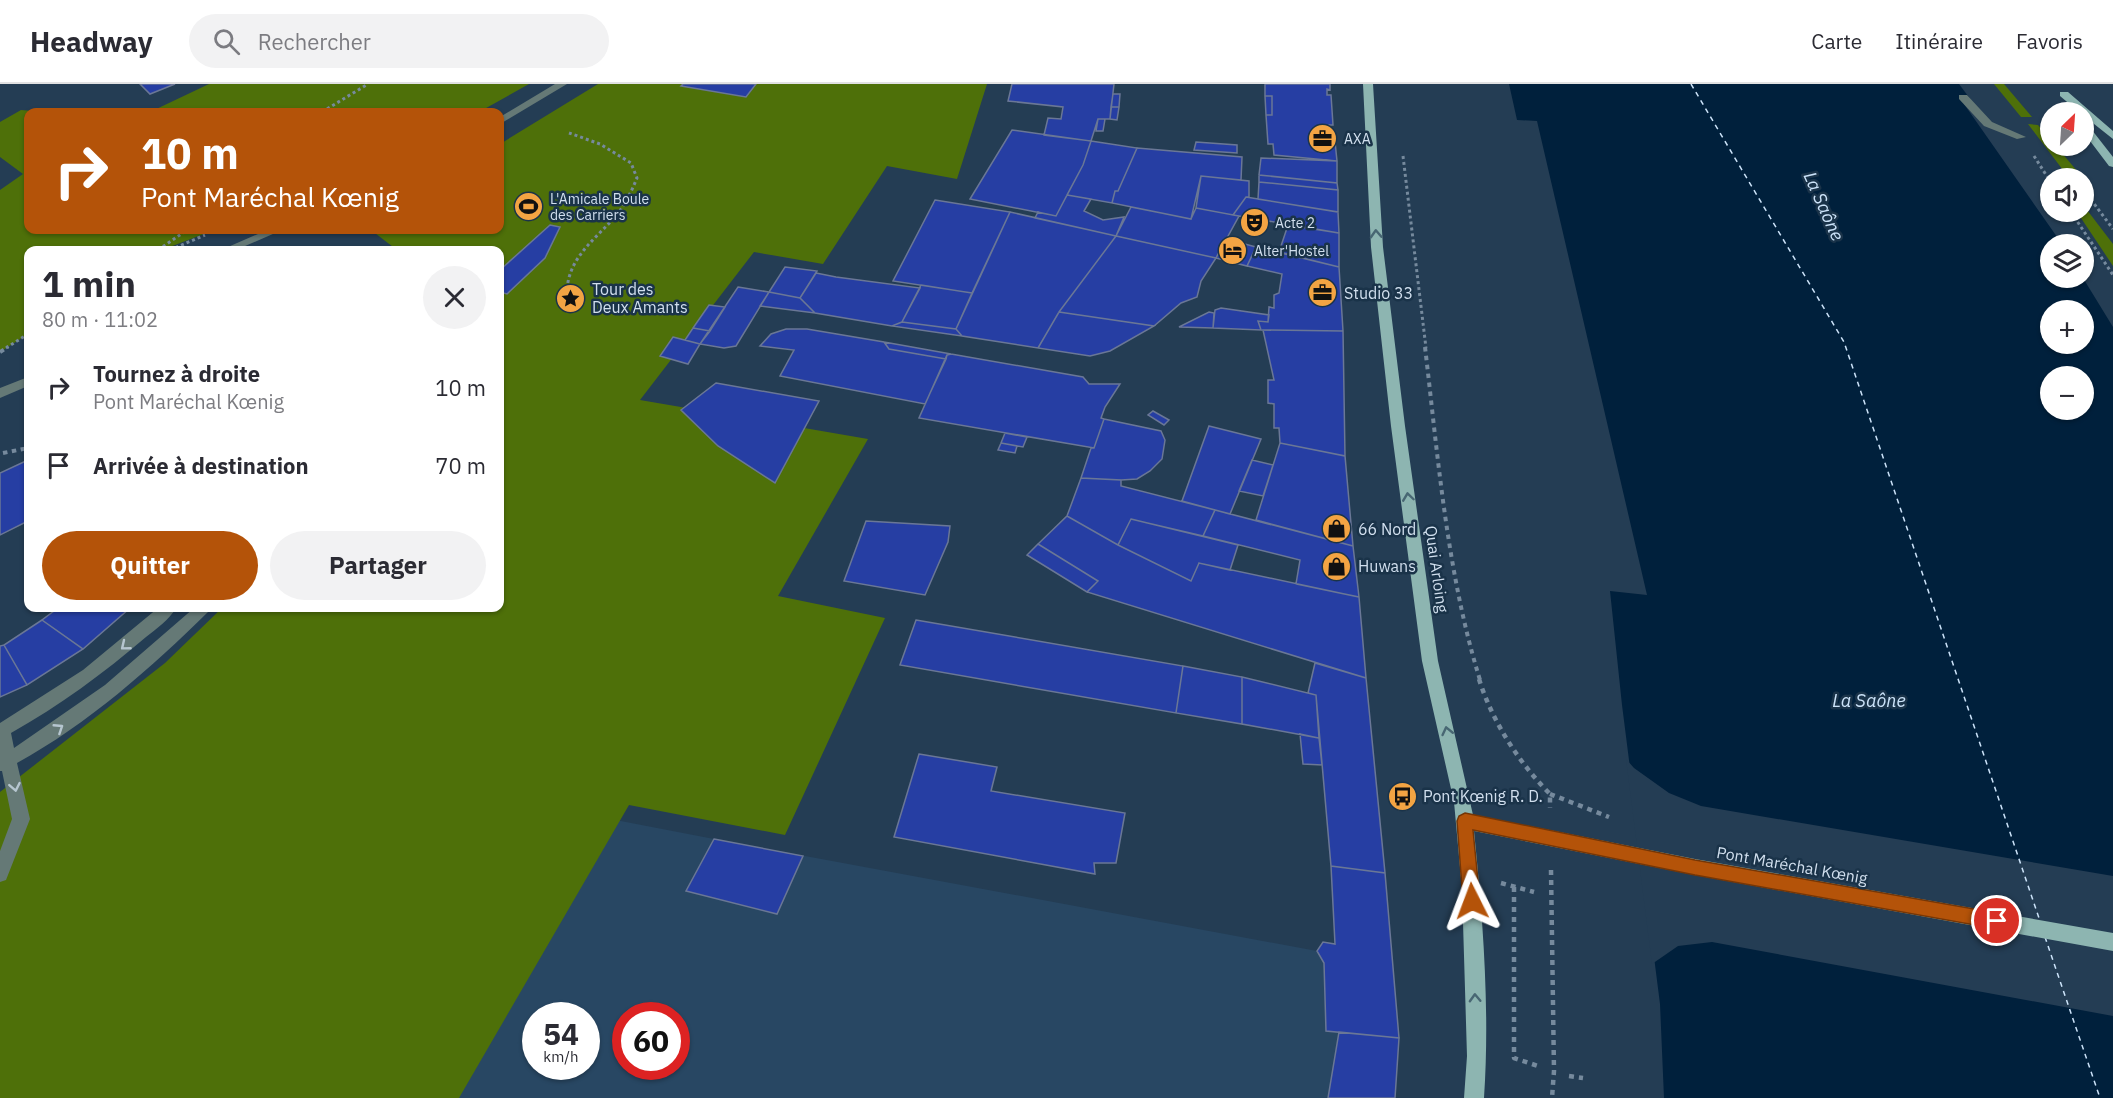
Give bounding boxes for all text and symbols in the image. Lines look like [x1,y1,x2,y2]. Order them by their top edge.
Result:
search box [189,14,609,68]
text: Headway [30,23,153,60]
icon: search [210,25,243,58]
text: Rechercher [258,27,371,56]
text: Carte [1811,27,1862,55]
text: Itinéraire [1895,27,1983,55]
text: Favoris [2016,27,2083,55]
north arrow [2040,102,2094,156]
map controls [2040,102,2094,420]
office icon: AXA [1307,123,1339,155]
text: 10 m [141,126,239,181]
place label: AXA [1344,130,1371,148]
icon: right [42,132,120,210]
water label: La Saône [1799,168,1849,244]
button: sound [2040,168,2094,222]
text: Pont Maréchal Kœnig [141,179,399,214]
place label: L'Amicale Boule des Carriers [550,190,649,224]
sports icon: L'Amicale Boule des Carriers [513,191,545,223]
theatre icon: Acte 2 [1238,207,1270,239]
place label: Acte 2 [1275,214,1315,232]
one-way arrow [1370,229,1383,238]
button: layers [2040,234,2094,288]
hotel icon: Alter'Hostel [1217,235,1249,267]
place label: Alter'Hostel [1254,242,1329,260]
text: 1 min [42,260,136,307]
button: close [423,266,486,329]
office icon: Studio 33 [1307,277,1339,309]
place label: Tour des Deux Amants [592,279,688,317]
place icon: Tour des Deux Amants [555,282,587,314]
place label: Studio 33 [1344,283,1413,303]
button: + [2040,300,2094,354]
text: 80 m · 11:02 [42,306,158,333]
text: Tournez à droite [93,359,260,388]
button: − [2040,366,2094,420]
icon: right [42,371,75,404]
text: 10 m [435,373,486,402]
text: Pont Maréchal Kœnig [93,388,284,415]
icon: arrive [42,449,75,482]
text: Arrivée à destination [93,451,309,480]
text: 70 m [435,451,486,480]
one-way arrow [1402,493,1414,502]
shop icon: 66 Nord [1321,513,1353,545]
place label: 66 Nord [1358,519,1416,539]
street label: Quai Arloing [1421,524,1453,614]
button: Quitter [42,531,258,600]
button: Partager [270,531,486,600]
shop icon: Huwans [1321,550,1353,582]
place label: Huwans [1358,556,1416,576]
one-way arrow [121,639,132,650]
water label: La Saône [1832,689,1906,712]
one-way arrow [52,724,63,735]
one-way arrow [1441,726,1454,736]
bus stop icon: Pont Kœnig R. D. [1386,780,1418,812]
one-way arrow [8,782,21,792]
place label: Pont Kœnig R. D. [1423,786,1543,806]
street label: Pont Maréchal Kœnig [1715,842,1870,888]
position arrow [1440,869,1504,933]
pin [1971,895,2022,946]
icon: arrive [1980,904,2013,937]
one-way arrow [1468,993,1481,1002]
speed limit sign: 60 [612,1002,690,1080]
text: 54 [543,1014,579,1053]
text: km/h [543,1047,579,1066]

